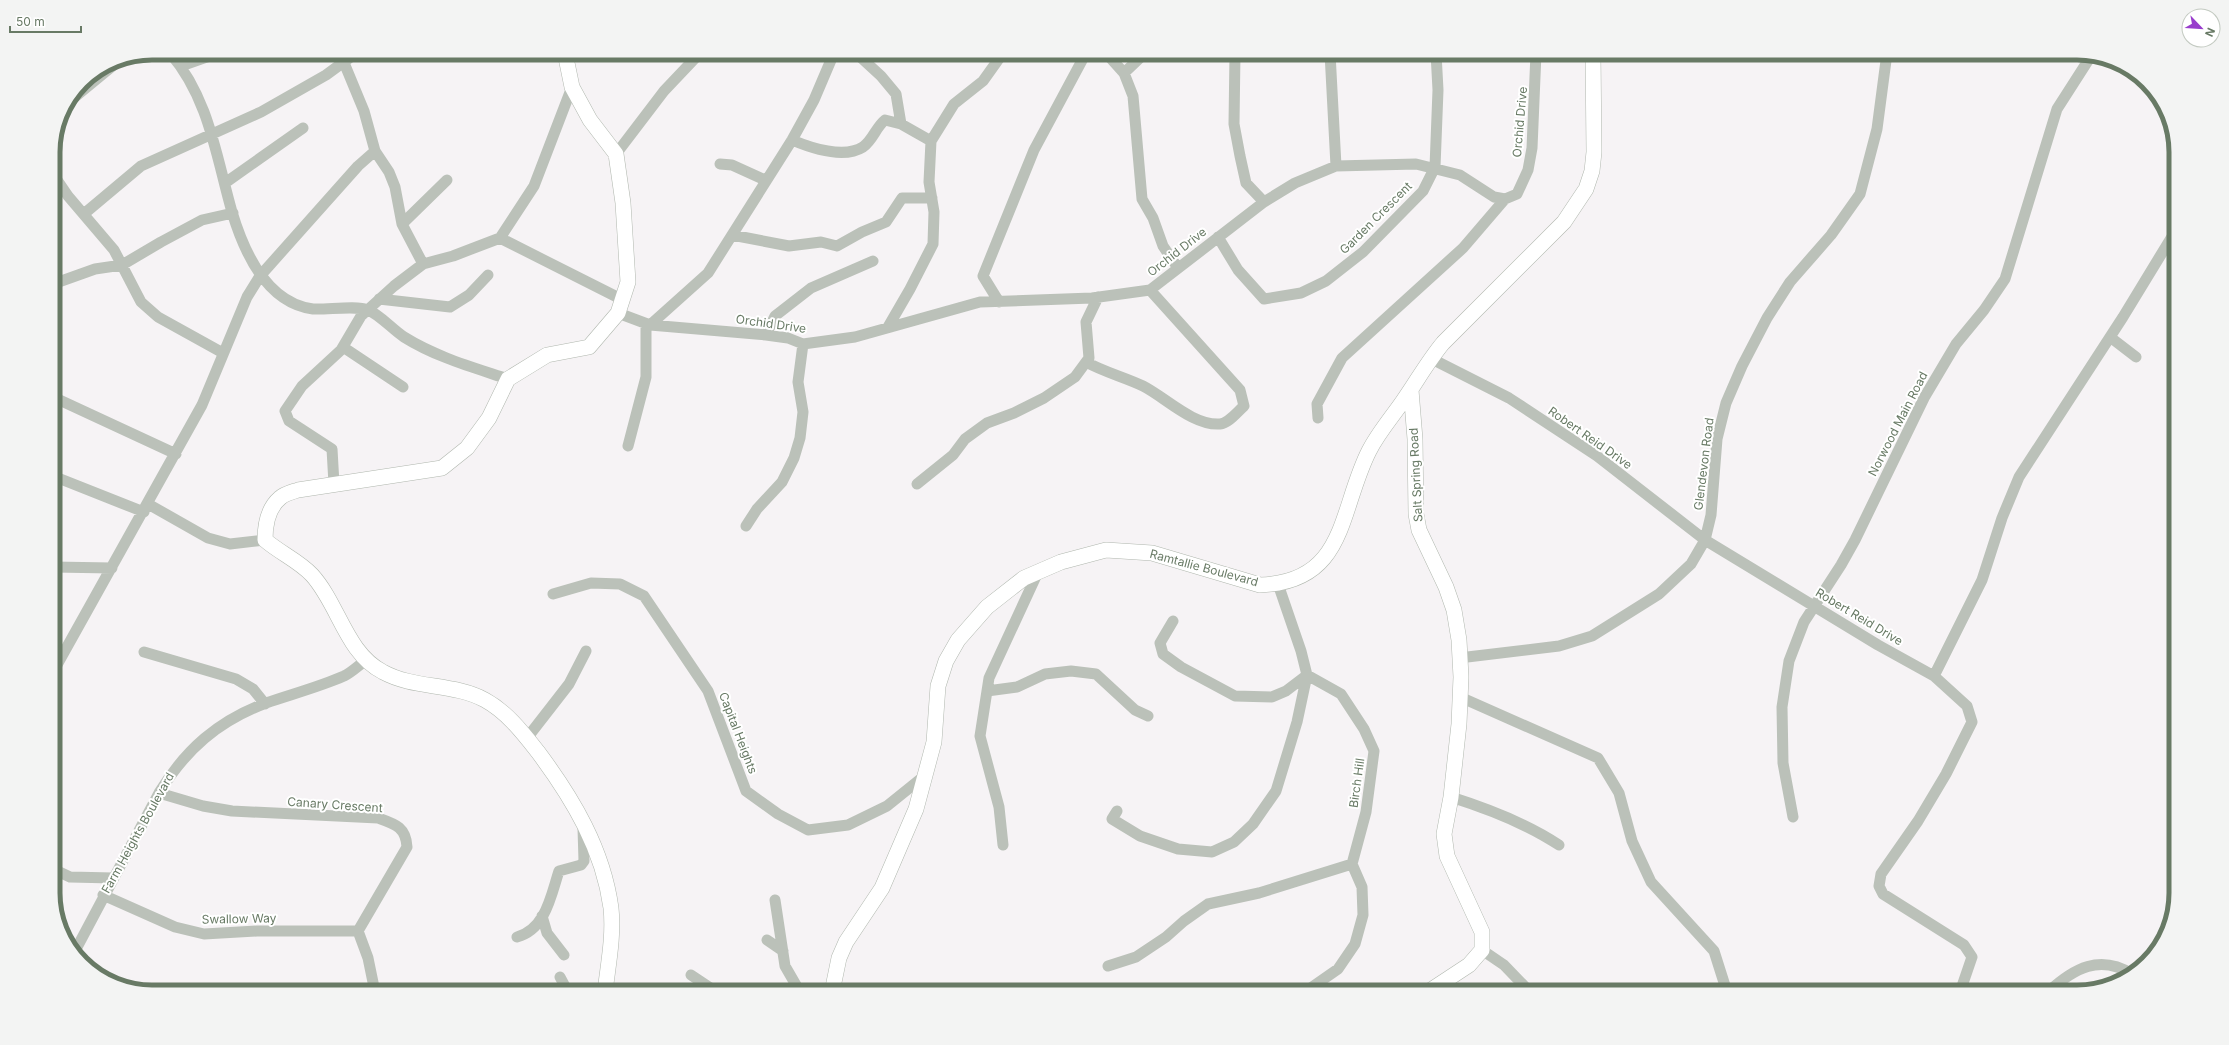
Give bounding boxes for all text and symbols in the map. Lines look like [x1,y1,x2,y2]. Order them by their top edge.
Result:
scale bar [10,8,81,34]
north arrow [2181,8,2221,48]
text: 50 m [16,14,45,29]
text: N [2202,25,2218,39]
street label: Orchid Drive [1509,86,1530,158]
street label: Garden Crescent [1336,178,1415,257]
street label: Orchid Drive [1144,224,1209,279]
street label: Orchid Drive [735,311,807,336]
street label: Norwood Main Road [1865,369,1930,479]
street label: Robert Reid Drive [1545,403,1635,472]
street label: Glendevon Road [1690,417,1717,511]
street label: Salt Spring Road [1406,428,1425,522]
street label: Ramtallie Boulevard [1148,546,1260,589]
street label: Robert Reid Drive [1813,585,1906,649]
street label: Capital Heights [716,690,761,776]
street label: Birch Hill [1346,757,1367,809]
street label: Farm Heights Boulevard [98,770,177,896]
street label: Canary Crescent [287,794,383,815]
street label: Swallow Way [201,910,277,927]

